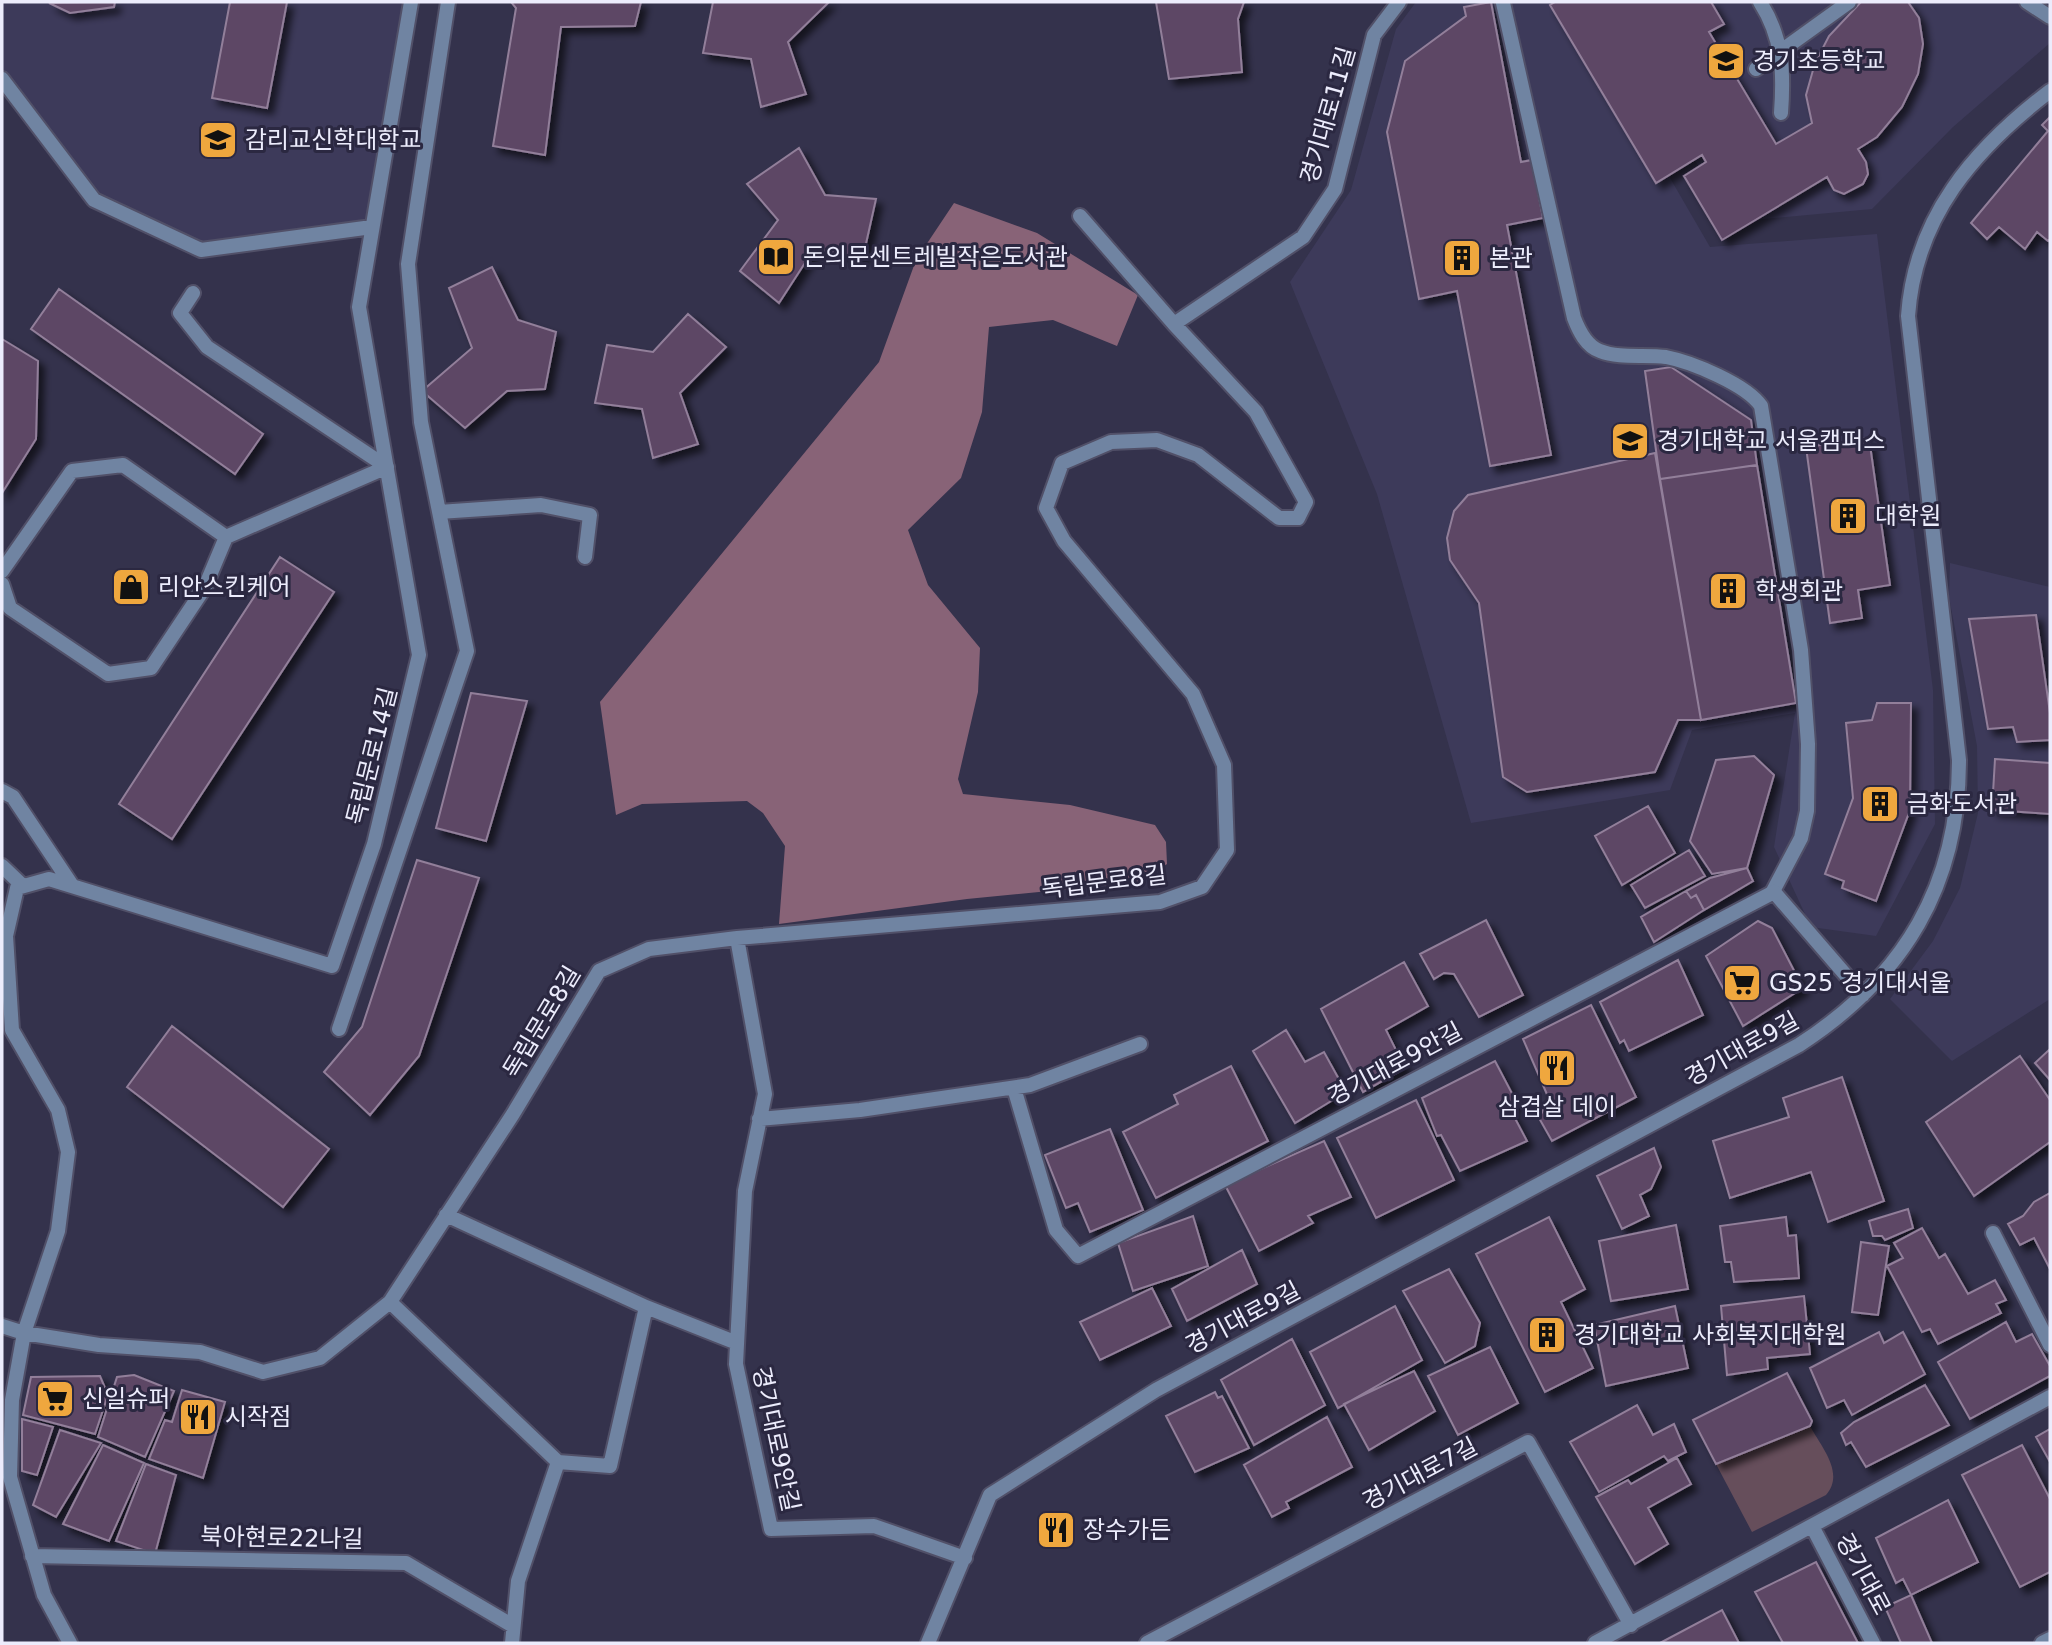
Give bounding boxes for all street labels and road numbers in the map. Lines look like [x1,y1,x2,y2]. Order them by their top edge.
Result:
street label: 경기대로11길 [1295,43,1361,187]
street label: 독립문로14길 [341,684,403,828]
street label: 독립문로8길 [1040,860,1168,904]
street label: 독립문로8길 [498,961,586,1083]
street label: 경기대로9길 [1680,1006,1804,1092]
street label: 경기대로9안길 [1323,1017,1467,1111]
street label: 경기대로9길 [1181,1276,1305,1360]
street label: 경기대로9안길 [747,1364,805,1514]
street label: 경기대로7길 [1358,1432,1482,1516]
street label: 북아현로22나길 [200,1523,364,1553]
street label: 경기대로 [1830,1528,1896,1620]

